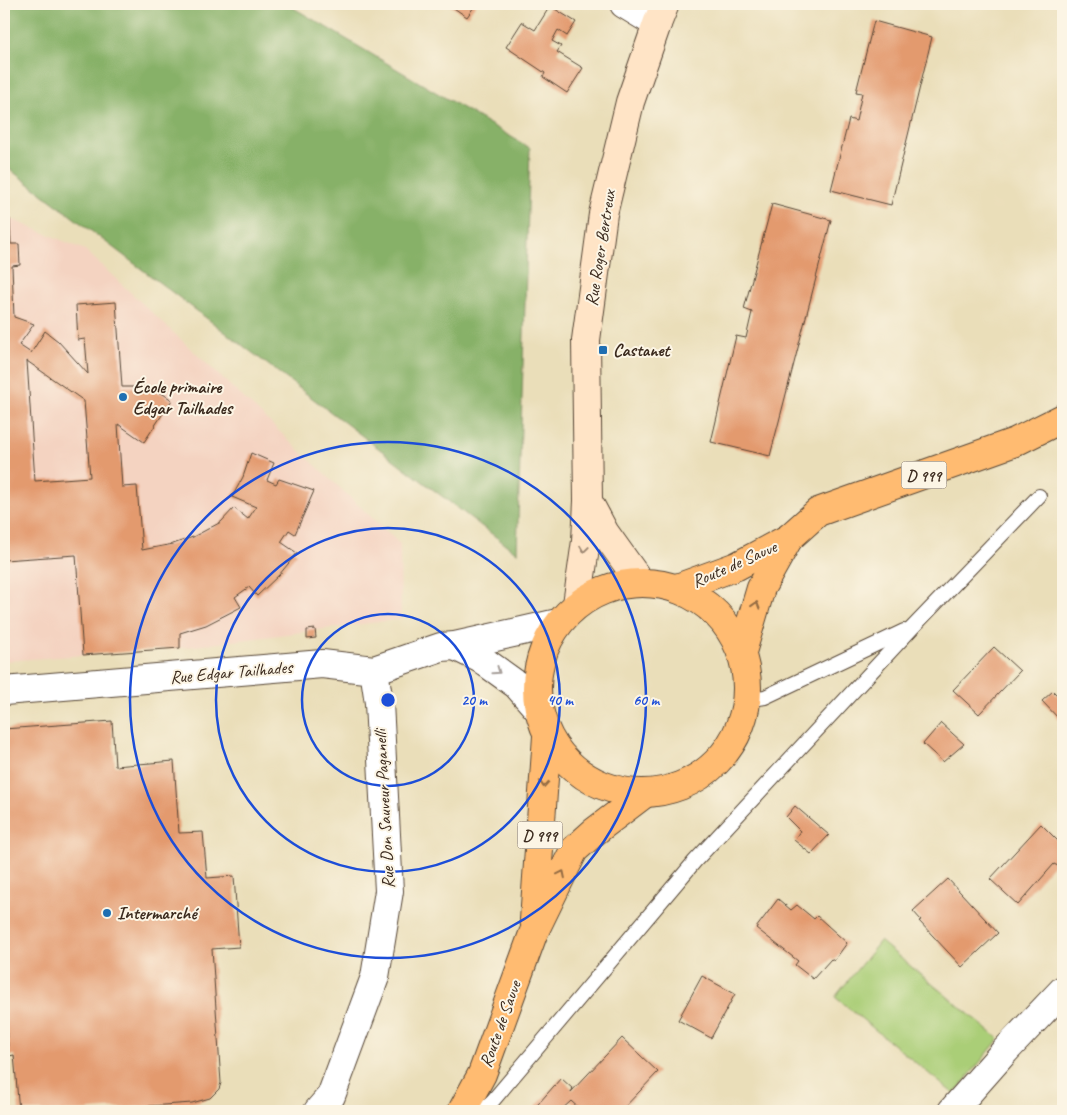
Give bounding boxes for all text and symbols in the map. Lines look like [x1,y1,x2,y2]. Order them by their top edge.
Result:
street label: Rue Roger Bertreux [580,187,620,308]
place label: Castanet [613,339,672,361]
marker: Castanet [597,344,609,356]
place label: École primaire Edgar Tailhades [133,376,234,419]
marker: École primaire Edgar Tailhades [117,391,129,403]
road number: D 999 [902,462,946,488]
street label: Route de Sauve [688,535,781,592]
one-way arrow [580,545,590,553]
one-way arrow [750,602,760,610]
street label: Rue Edgar Tailhades [169,656,295,688]
one-way arrow [491,665,501,674]
centre of rings [379,691,397,709]
text: 20 m [461,691,488,710]
text: 40 m [547,691,574,710]
text: 60 m [633,691,660,710]
street label: Rue Don Sauveur Paganelli [369,726,399,889]
one-way arrow [539,781,550,789]
road number: D 999 [518,822,562,848]
one-way arrow [556,870,566,879]
place label: Intermarché [117,902,199,924]
marker: Intermarché [101,907,113,919]
street label: Route de Sauve [474,977,526,1070]

